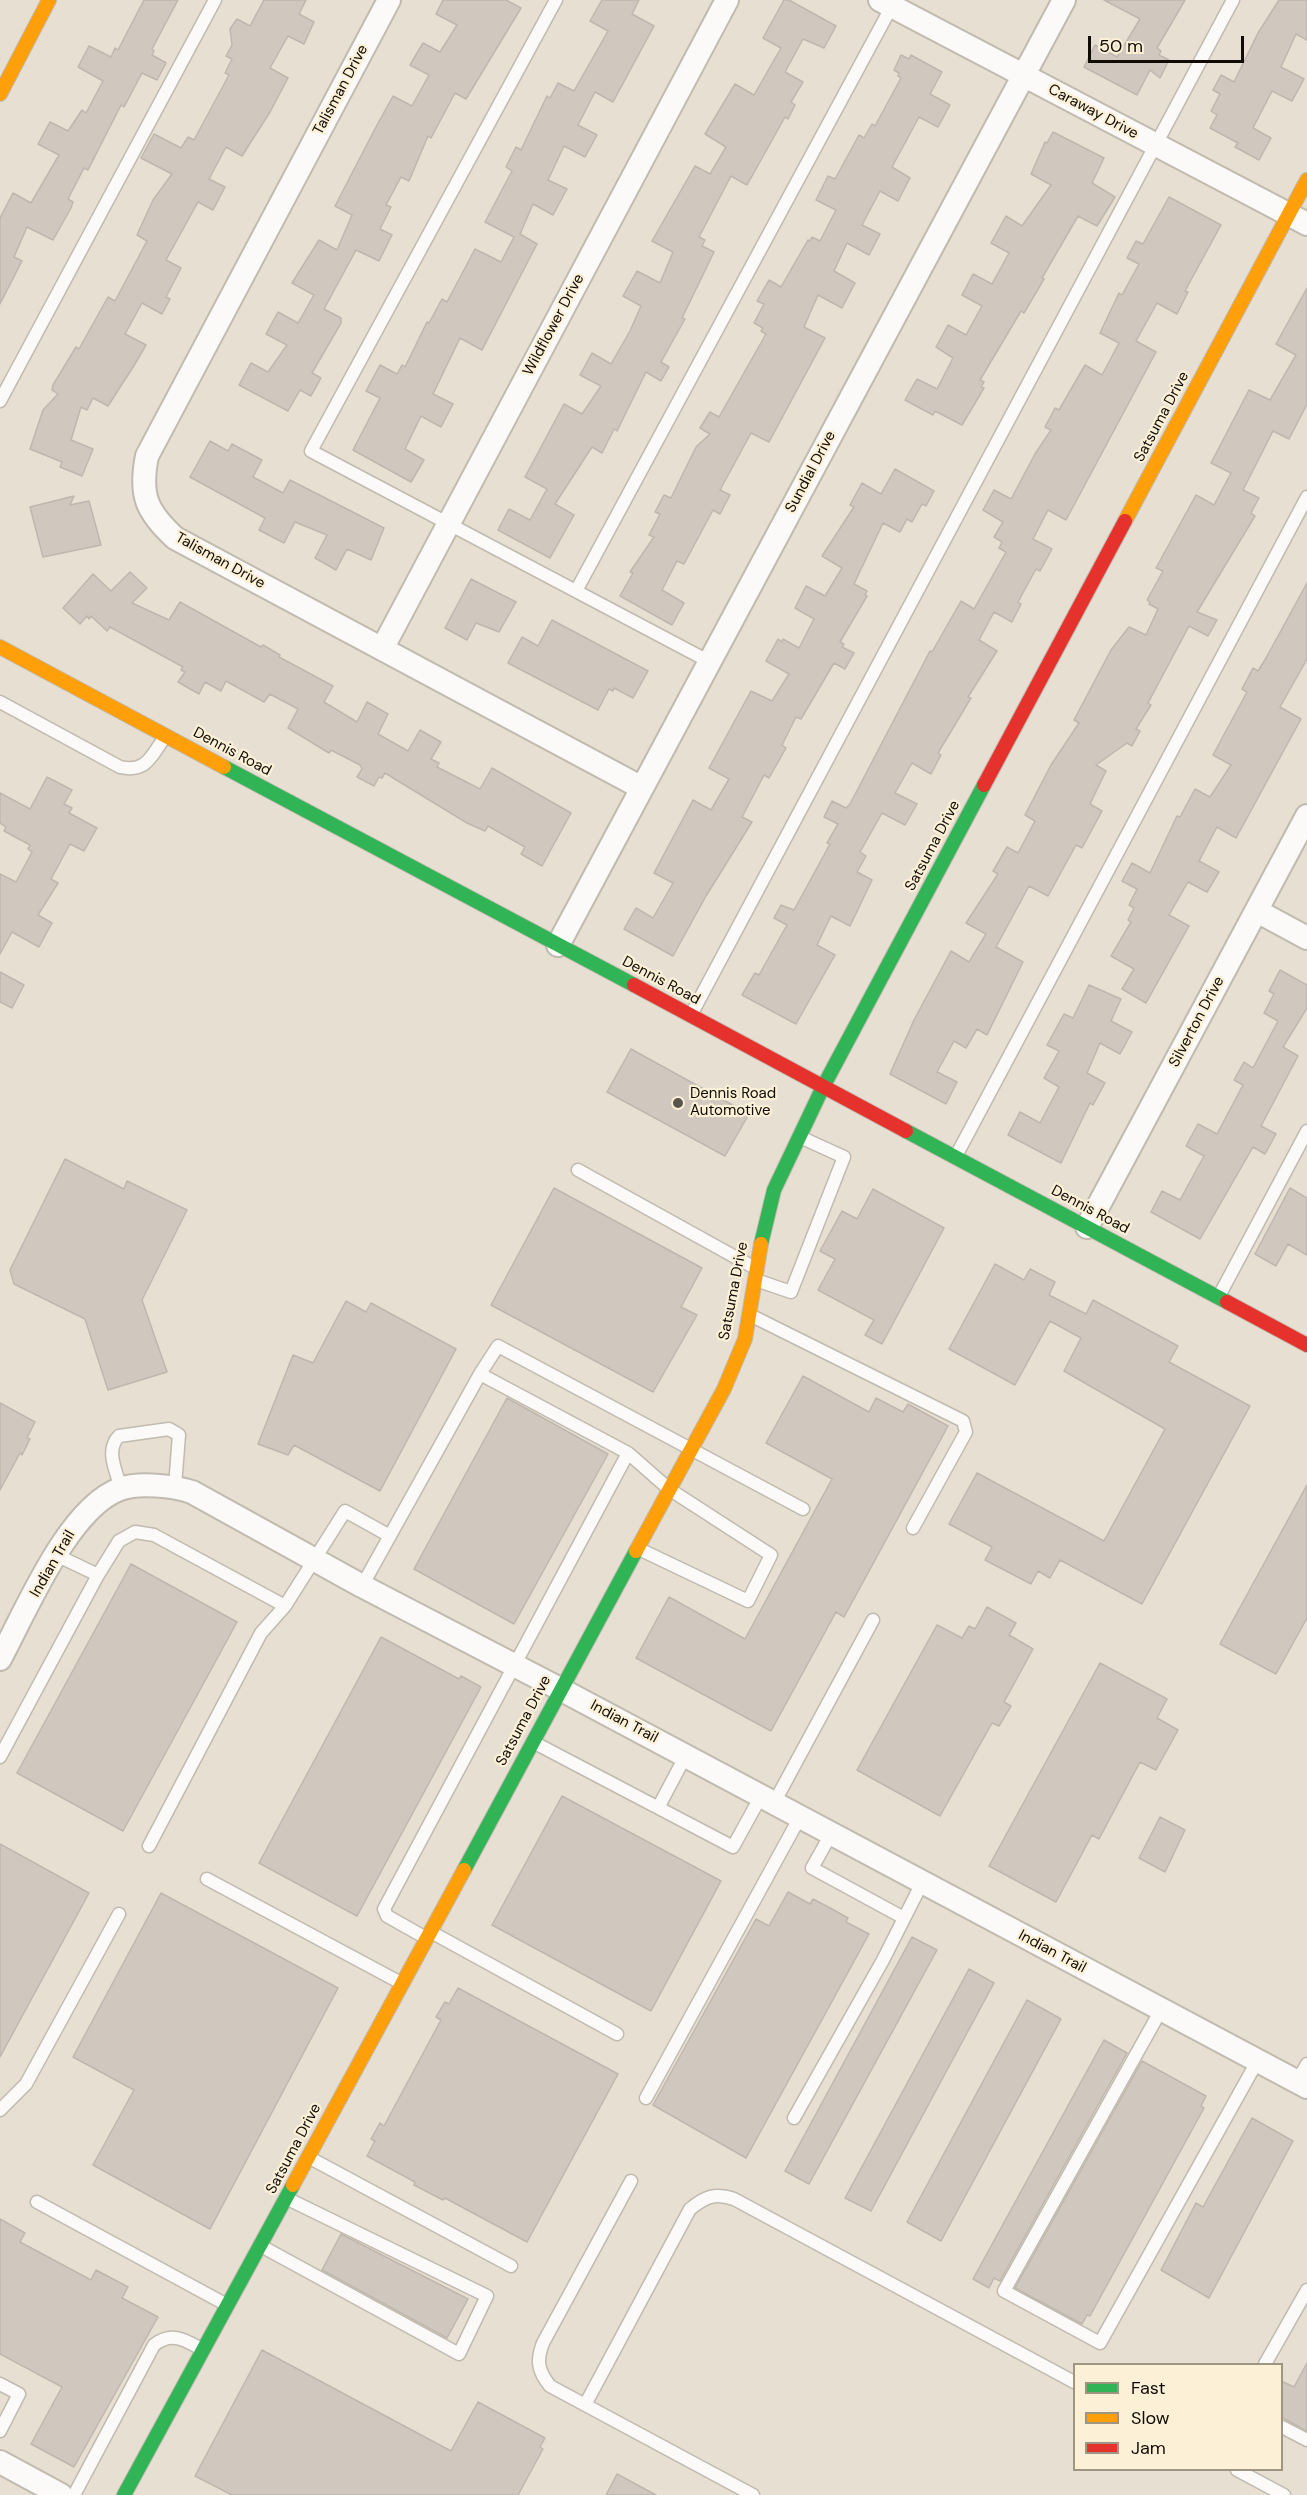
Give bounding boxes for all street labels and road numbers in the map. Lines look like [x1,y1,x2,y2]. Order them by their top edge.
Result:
street label: Talisman Drive [310,42,372,138]
street label: Caraway Drive [1045,81,1141,143]
street label: Wildflower Drive [520,271,588,379]
street label: Satsuma Drive [1131,369,1193,465]
street label: Sundial Drive [782,428,840,516]
street label: Talisman Drive [172,529,268,593]
street label: Dennis Road [190,724,274,780]
street label: Satsuma Drive [902,798,964,894]
street label: Dennis Road [619,953,703,1009]
street label: Silverton Drive [1166,974,1228,1070]
street label: Dennis Road [1048,1182,1132,1238]
street label: Satsuma Drive [716,1240,752,1342]
street label: Indian Trail [27,1527,79,1601]
street label: Satsuma Drive [493,1673,555,1769]
street label: Indian Trail [587,1697,661,1747]
street label: Indian Trail [1015,1927,1089,1977]
street label: Satsuma Drive [263,2101,325,2197]

